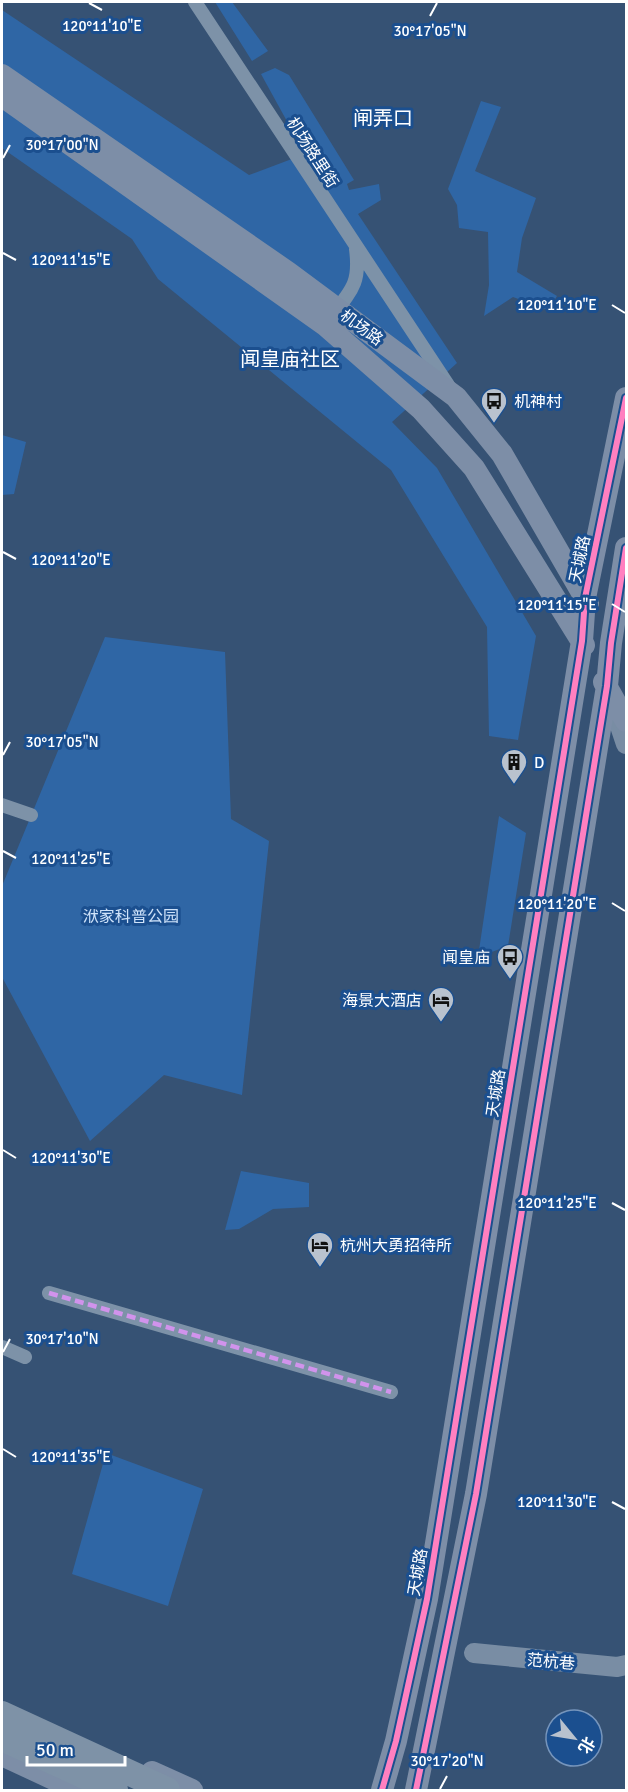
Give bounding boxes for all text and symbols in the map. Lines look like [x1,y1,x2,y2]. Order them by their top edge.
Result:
text: 120°11'10"E [62,17,142,35]
text: 30°17'05"N [393,22,467,40]
district label: 闸弄口 [353,106,413,131]
street label: 机场路里街 [282,114,342,192]
text: 30°17'00"N [25,136,99,154]
text: 120°11'15"E [31,251,111,269]
text: 120°11'10"E [517,296,597,314]
street label: 机场路 [336,306,387,350]
district label: 闻皇庙社区 [240,347,340,372]
bus stop icon: 机神村 [479,386,509,424]
place label: 机神村 [514,392,562,412]
street label: 天城路 [565,534,595,585]
text: 120°11'20"E [31,551,111,569]
text: 120°11'15"E [517,596,597,614]
text: 30°17'05"N [25,733,99,751]
building icon: D [499,747,529,785]
place label: D [534,753,544,773]
text: 120°11'25"E [31,850,111,868]
text: 120°11'20"E [517,895,597,913]
park label: 洑家科普公园 [83,907,179,927]
bus stop icon: 闻皇庙 [495,942,525,980]
place label: 闻皇庙 [442,948,490,968]
hotel icon: 海景大酒店 [426,985,456,1023]
place label: 海景大酒店 [342,991,422,1011]
street label: 天城路 [482,1068,510,1118]
text: 120°11'30"E [31,1149,111,1167]
text: 120°11'25"E [517,1194,597,1212]
hotel icon: 杭州大勇招待所 [305,1230,335,1268]
place label: 杭州大勇招待所 [340,1236,452,1256]
text: 30°17'10"N [25,1330,99,1348]
text: 120°11'35"E [31,1448,111,1466]
text: 120°11'30"E [517,1493,597,1511]
street label: 天城路 [404,1547,432,1598]
street label: 范杭巷 [526,1650,576,1674]
north arrow [544,1708,604,1768]
scale bar [27,1729,124,1767]
text: 北 [573,1733,599,1757]
text: 50 m [36,1739,74,1761]
text: 30°17'20"N [410,1752,484,1770]

